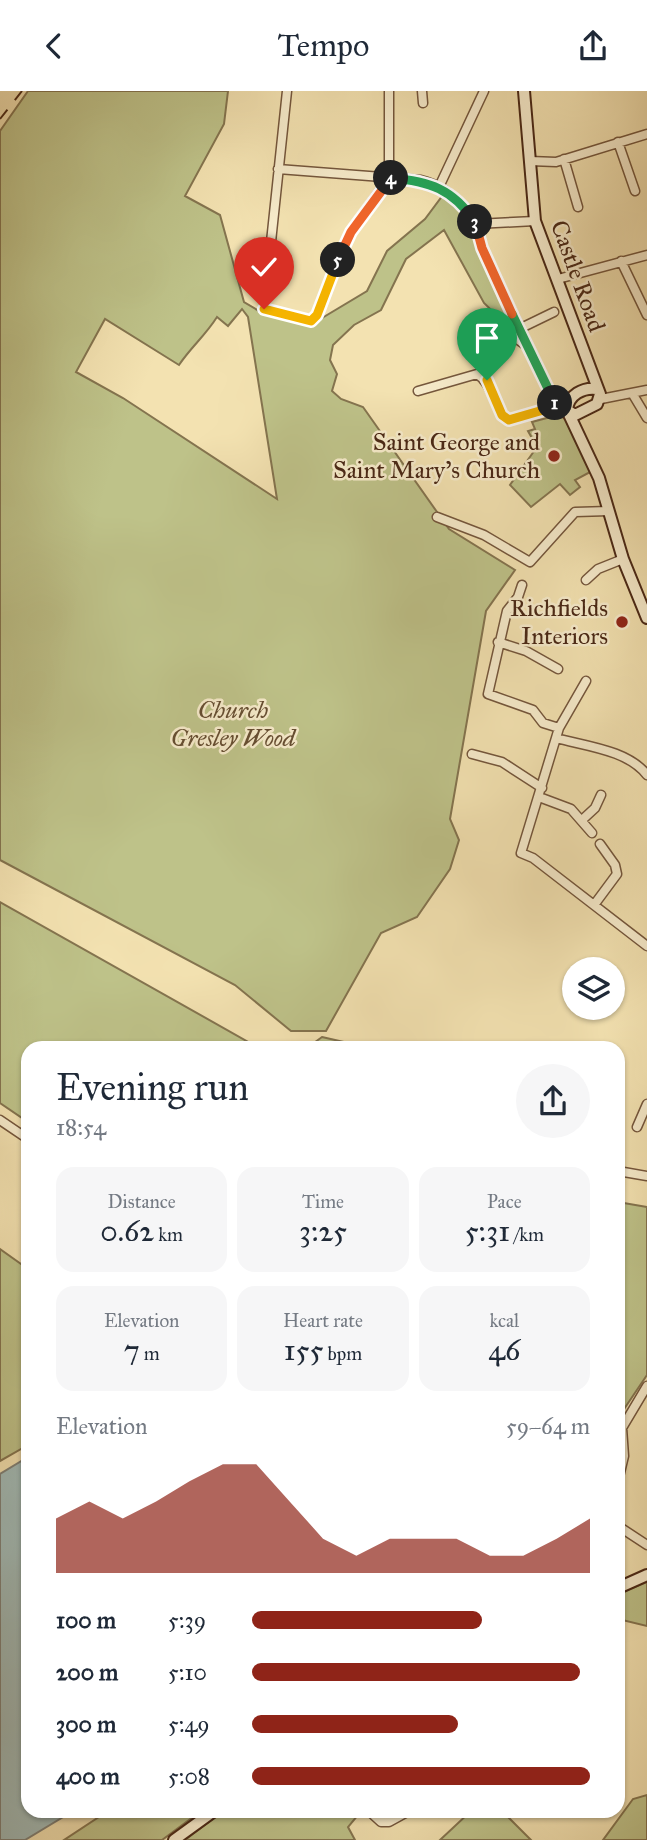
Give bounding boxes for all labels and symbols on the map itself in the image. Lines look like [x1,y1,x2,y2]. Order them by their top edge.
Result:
pin: 4 [374,161,408,195]
pin: 3 [458,205,492,239]
street label: Castle Road [544,216,612,336]
pin [234,237,294,309]
pin: 5 [320,243,356,277]
pin [457,308,517,380]
pin: 1 [538,385,572,421]
place label: Saint George and Saint Mary's Church [333,427,540,485]
marker: Saint George and Saint Mary's Church [546,448,562,464]
place label: Richfields Interiors [510,593,608,651]
marker: Richfields Interiors [614,614,630,630]
park label: Church Gresley Wood [171,695,297,753]

